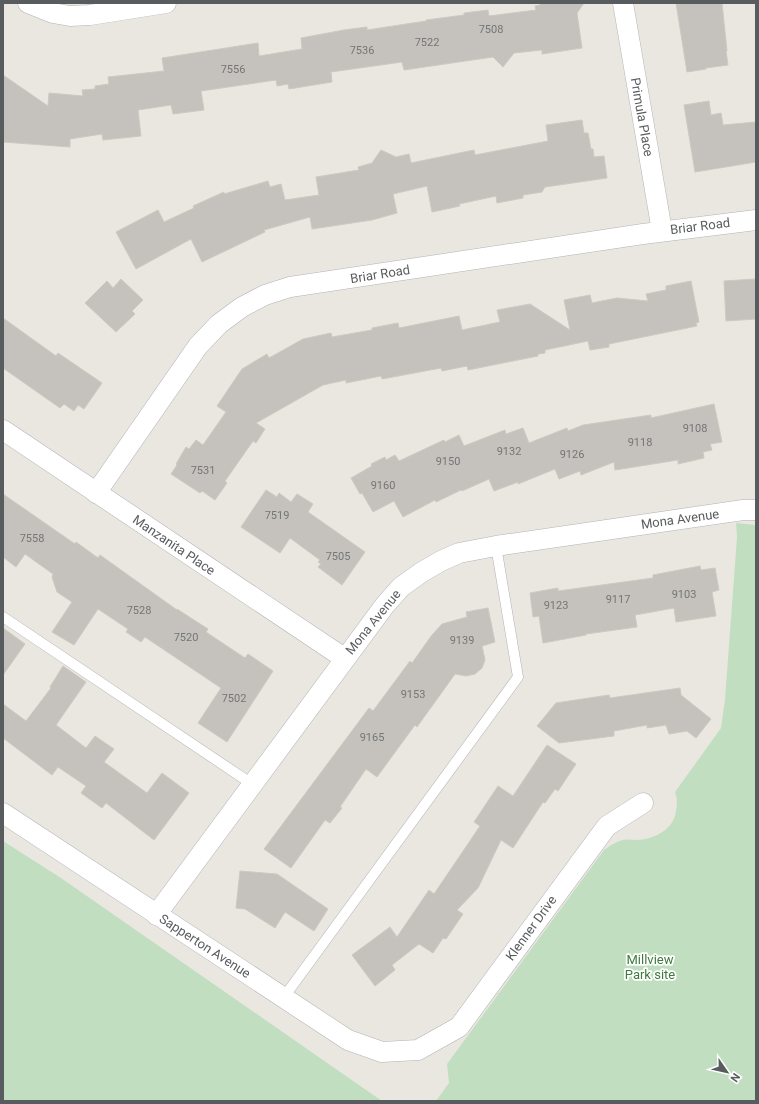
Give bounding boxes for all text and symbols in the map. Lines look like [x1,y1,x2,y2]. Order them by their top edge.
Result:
house number: 7508 [479,23,503,36]
house number: 7522 [415,36,439,49]
house number: 7536 [350,44,374,57]
house number: 7556 [221,63,245,76]
street label: Primula Place [628,76,656,158]
street label: Briar Road [669,215,731,237]
street label: Briar Road [349,262,411,286]
house number: 9108 [683,422,707,435]
house number: 9118 [628,436,652,449]
house number: 9132 [497,445,521,458]
house number: 9126 [560,448,584,461]
house number: 9150 [436,455,460,468]
house number: 7531 [191,464,215,477]
house number: 9160 [371,479,395,492]
street label: Mona Avenue [640,506,720,532]
house number: 7519 [265,509,289,522]
street label: Manzanita Place [130,512,218,578]
house number: 7558 [20,532,44,545]
house number: 7505 [326,550,350,563]
street label: Mona Avenue [342,587,404,657]
house number: 9103 [672,588,696,601]
house number: 9117 [606,593,630,606]
house number: 9123 [544,599,568,612]
house number: 7528 [127,604,151,617]
house number: 7520 [174,631,198,644]
house number: 9139 [450,634,474,647]
house number: 9153 [401,688,425,701]
house number: 7502 [222,692,246,705]
house number: 9165 [360,731,384,744]
street label: Klenner Drive [503,893,560,963]
street label: Sapperton Avenue [157,911,253,981]
park label: Millview Park site [625,952,675,982]
north arrow [707,1052,747,1092]
text: N [727,1070,742,1084]

